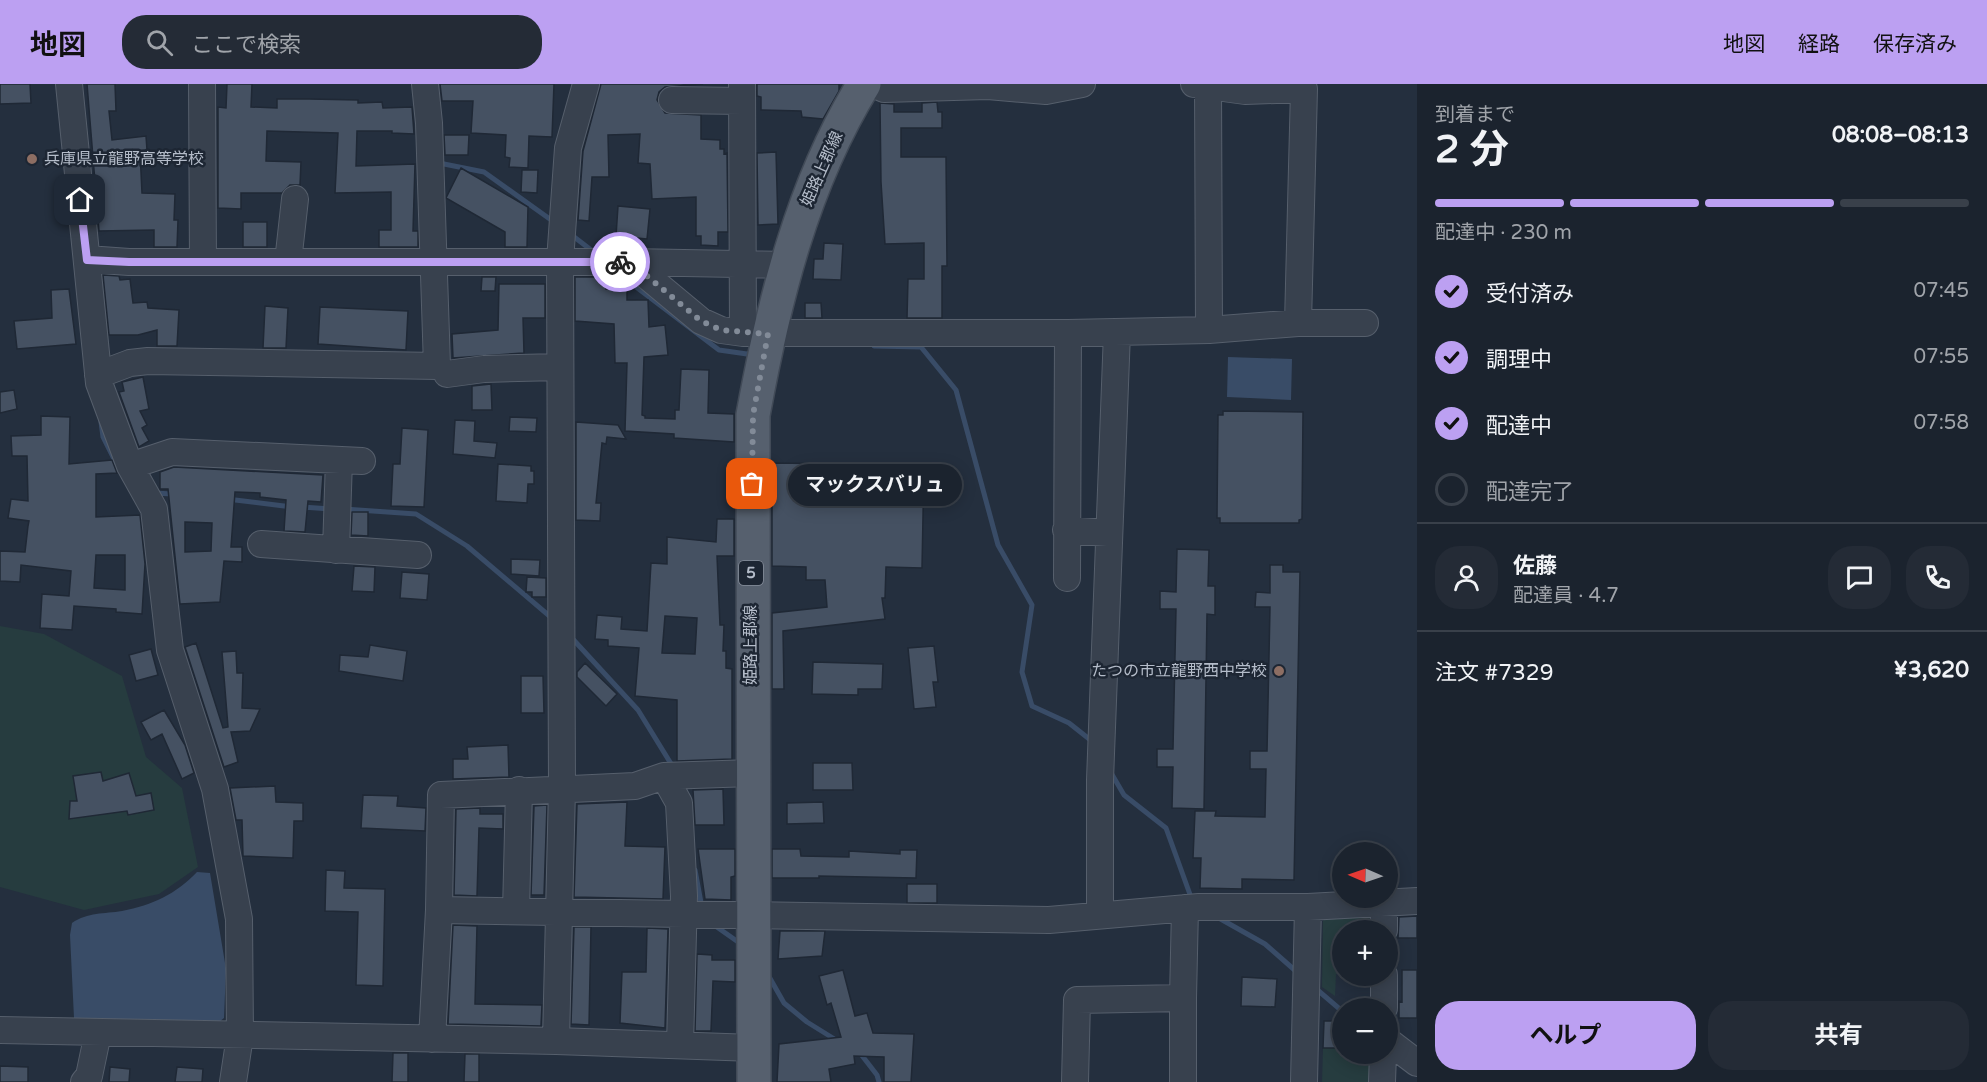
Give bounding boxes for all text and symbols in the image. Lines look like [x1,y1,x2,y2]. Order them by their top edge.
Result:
search box [122,15,542,69]
icon: search [143,26,176,59]
text: 地図 [30,28,86,62]
text: ここで検索 [191,32,301,58]
text: 地図 [1723,32,1765,57]
text: 経路 [1798,32,1840,57]
text: 保存済み [1873,32,1957,57]
text: 到着まで [1435,103,1515,127]
text: 08:08–08:13 [1832,122,1969,148]
text: 2 分 [1435,126,1509,173]
street label: 姫路上郡線 [797,128,847,210]
place label: 兵庫県立龍野高等学校 [44,149,204,169]
marker: 兵庫県立龍野高等学校 [25,152,39,166]
pin [54,174,105,225]
icon: home [63,183,96,216]
text: 配達中 · 230 m [1435,221,1572,245]
courier [590,232,650,292]
icon: bike [604,246,637,279]
icon: check [1435,275,1468,308]
text: 07:45 [1914,279,1969,303]
text: 受付済み [1486,281,1574,307]
icon: check [1435,341,1468,374]
text: 07:55 [1914,345,1969,369]
text: 調理中 [1486,347,1552,373]
icon: check [1435,407,1468,440]
text: 07:58 [1914,411,1969,435]
text: 配達中 [1486,413,1552,439]
pin [726,458,777,509]
callout: マックスバリュ [788,463,962,505]
icon: bag [735,467,768,500]
text: マックスバリュ [805,473,945,497]
text: 配達完了 [1486,479,1574,505]
button: person [1435,546,1498,609]
button: chat [1828,546,1891,609]
button: phone [1906,546,1969,609]
text: 佐藤 [1513,553,1557,579]
road number: 5 [739,561,763,585]
text: 配達員 · 4.7 [1513,584,1619,608]
street label: 姫路上郡線 [741,605,761,685]
text: ¥3,620 [1894,657,1969,683]
text: 注文 #7329 [1435,660,1553,686]
place label: たつの市立龍野西中学校 [1091,661,1267,681]
marker: たつの市立龍野西中学校 [1272,664,1286,678]
north arrow [1332,842,1398,908]
map controls [1332,842,1398,1064]
button: + [1332,920,1398,986]
button: − [1332,998,1398,1064]
button: ヘルプ [1435,1001,1696,1070]
button: 共有 [1708,1001,1969,1070]

